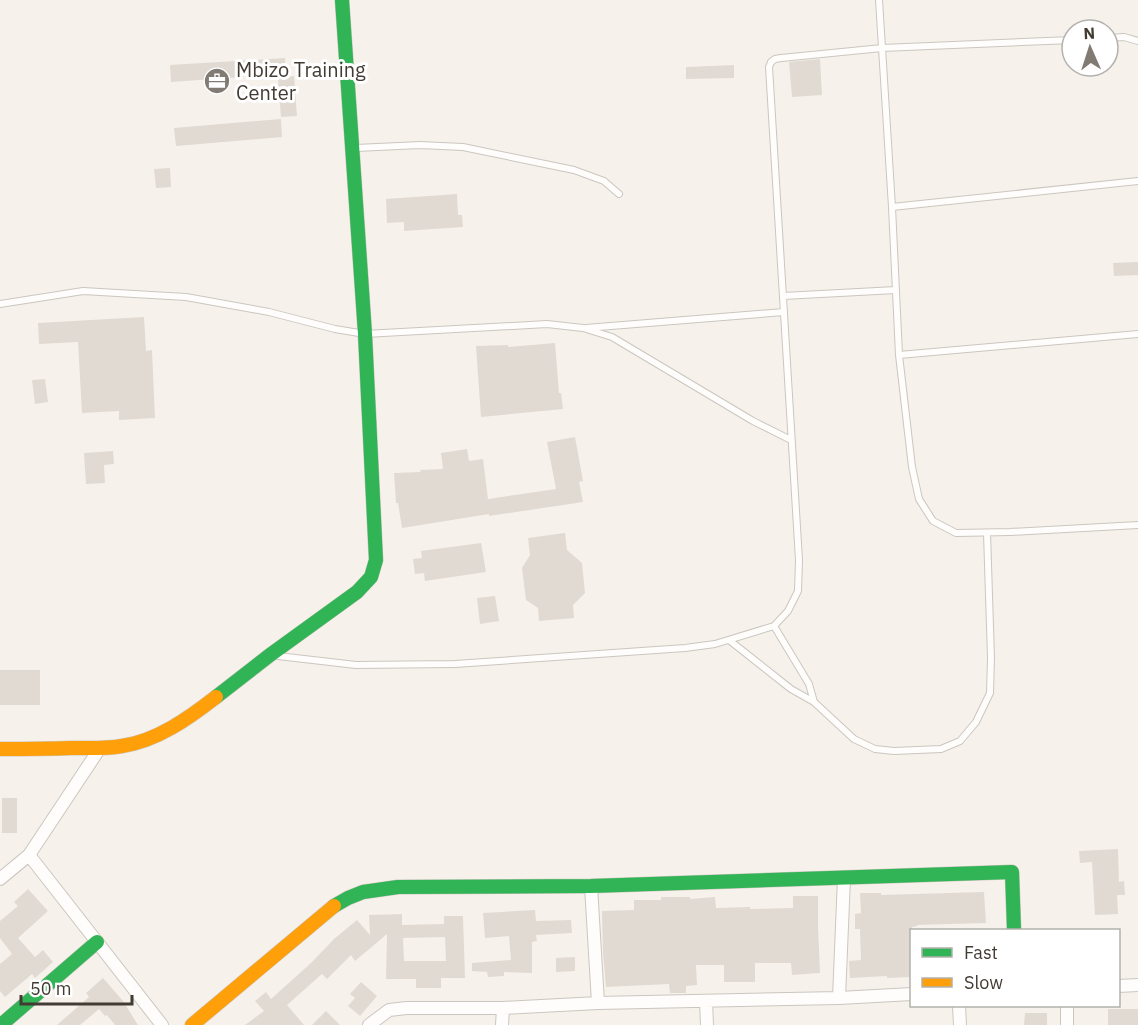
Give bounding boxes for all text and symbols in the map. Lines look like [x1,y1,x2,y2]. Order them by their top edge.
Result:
north arrow [1060,18,1120,78]
text: N [1083,23,1096,43]
place label: Mbizo Training Center [236,56,366,106]
office icon: Mbizo Training Center [202,66,232,96]
legend [910,929,1120,1007]
text: Fast [964,941,998,964]
scale bar [21,968,132,1006]
text: Slow [964,971,1003,994]
text: 50 m [30,977,72,1000]

